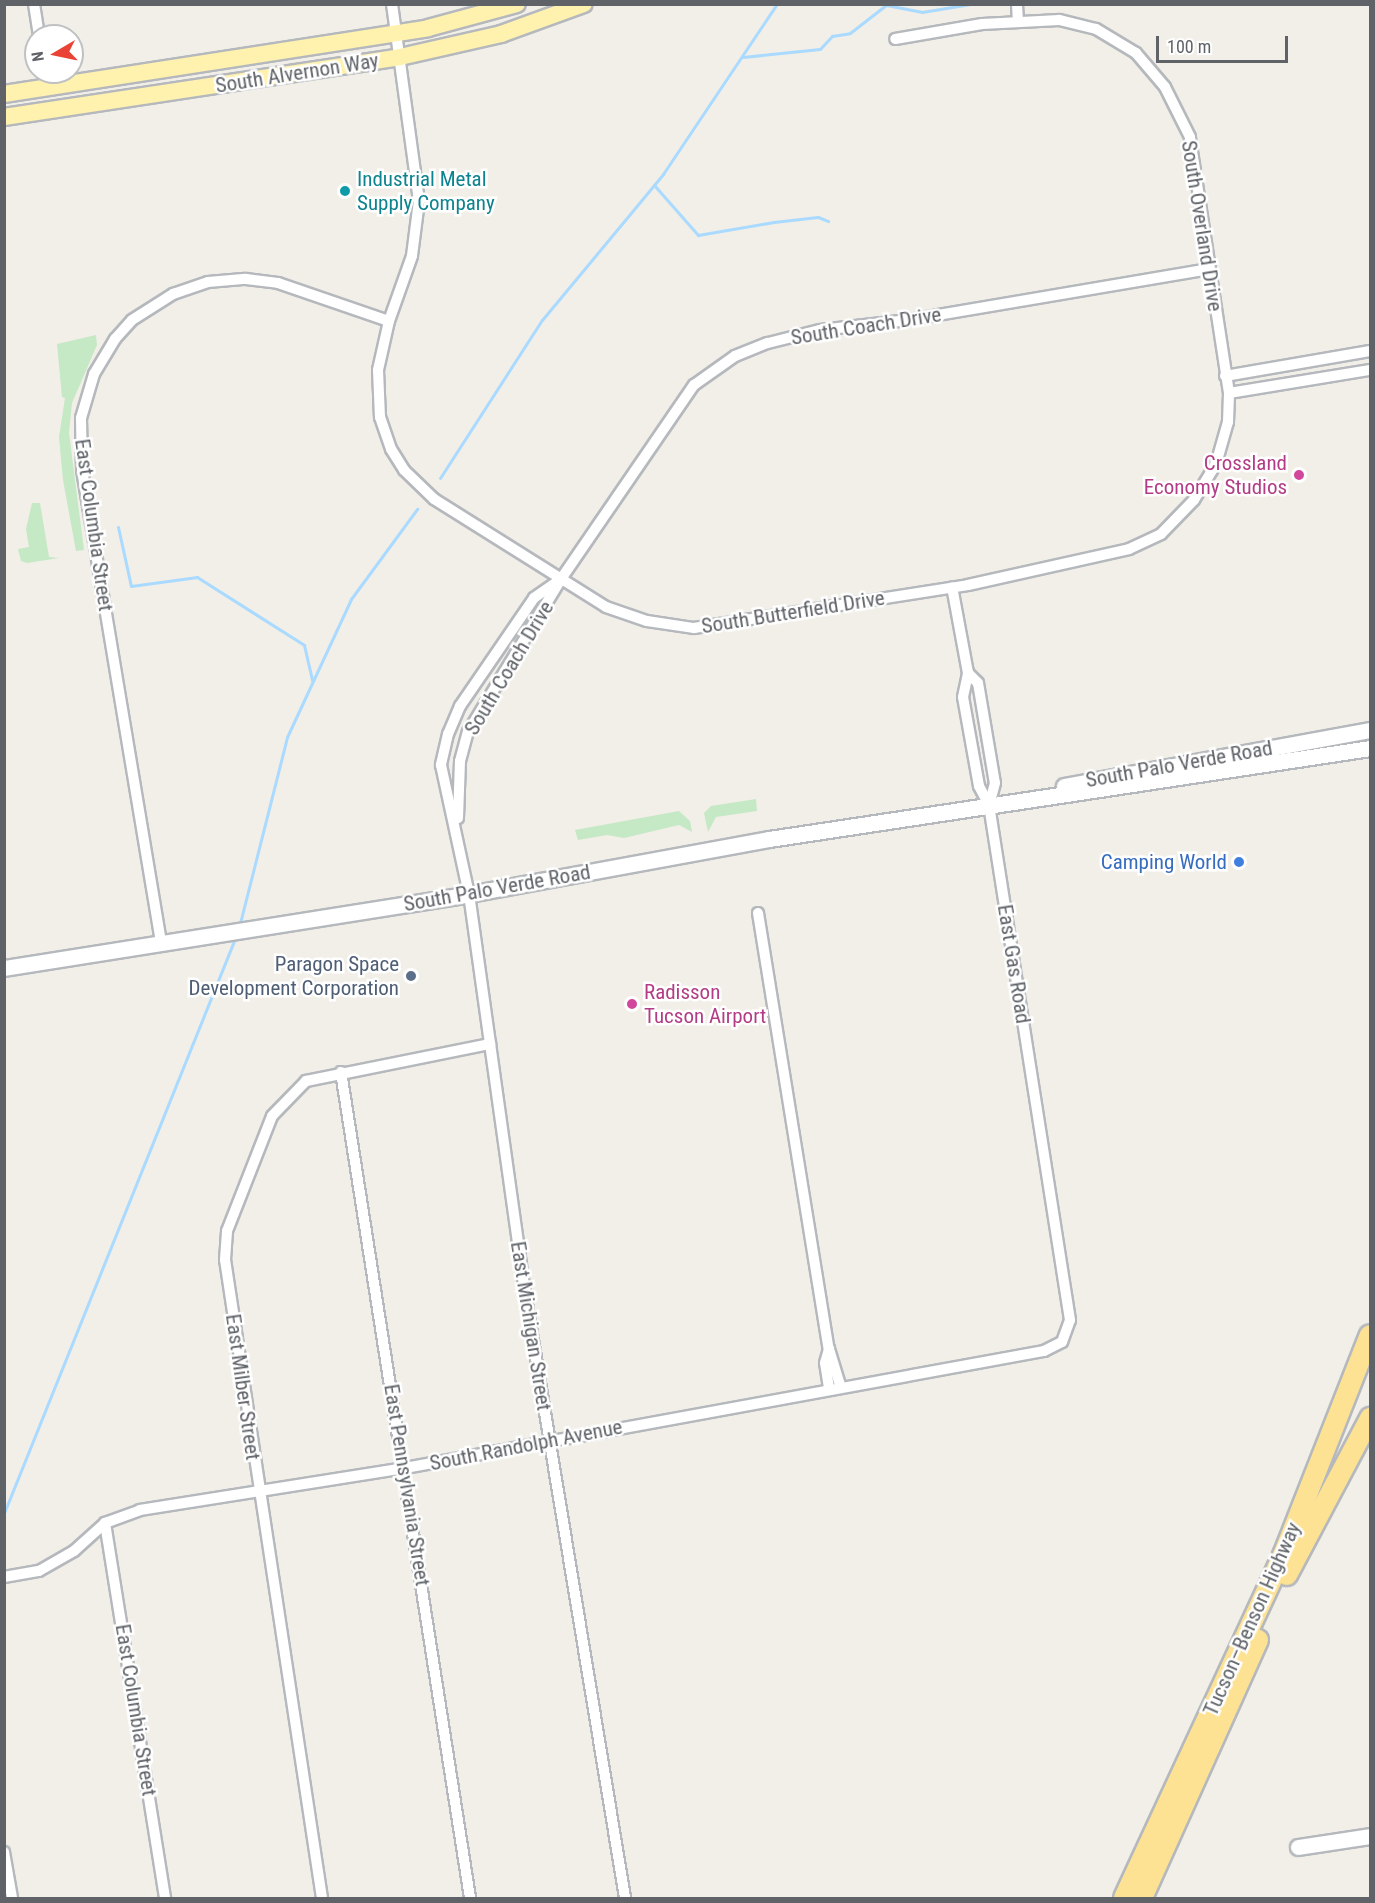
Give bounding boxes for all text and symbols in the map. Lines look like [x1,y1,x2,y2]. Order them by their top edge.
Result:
north arrow [24,24,84,84]
scale bar [1159,24,1291,62]
text: 100 m [1167,36,1211,57]
street label: South Alvernon Way [214,48,380,98]
text: N [28,50,48,63]
street label: South Overland Drive [1176,139,1228,313]
place label: Industrial Metal Supply Company [357,166,495,216]
marker: Industrial Metal Supply Company [338,184,352,198]
street label: South Coach Drive [789,302,943,350]
street label: East Columbia Street [69,437,119,613]
place label: Crossland Economy Studios [1144,450,1287,500]
marker: Crossland Economy Studios [1292,468,1306,482]
street label: South Butterfield Drive [700,585,886,639]
street label: South Coach Drive [459,596,559,740]
street label: South Palo Verde Road [1084,735,1274,793]
place label: Camping World [1101,849,1227,875]
marker: Camping World [1232,855,1246,869]
street label: South Palo Verde Road [402,859,592,917]
street label: East Gas Road [992,903,1036,1025]
place label: Paragon Space Development Corporation [188,951,399,1001]
marker: Paragon Space Development Corporation [404,969,418,983]
place label: Radisson Tucson Airport [644,979,766,1029]
marker: Radisson Tucson Airport [625,997,639,1011]
street label: East Michigan Street [505,1240,557,1412]
street label: East Milber Street [220,1312,266,1462]
street label: East Pennsylvania Street [379,1382,435,1588]
street label: South Randolph Avenue [428,1414,624,1476]
street label: Tucson–Benson Highway [1198,1518,1306,1720]
street label: East Columbia Street [110,1622,162,1798]

